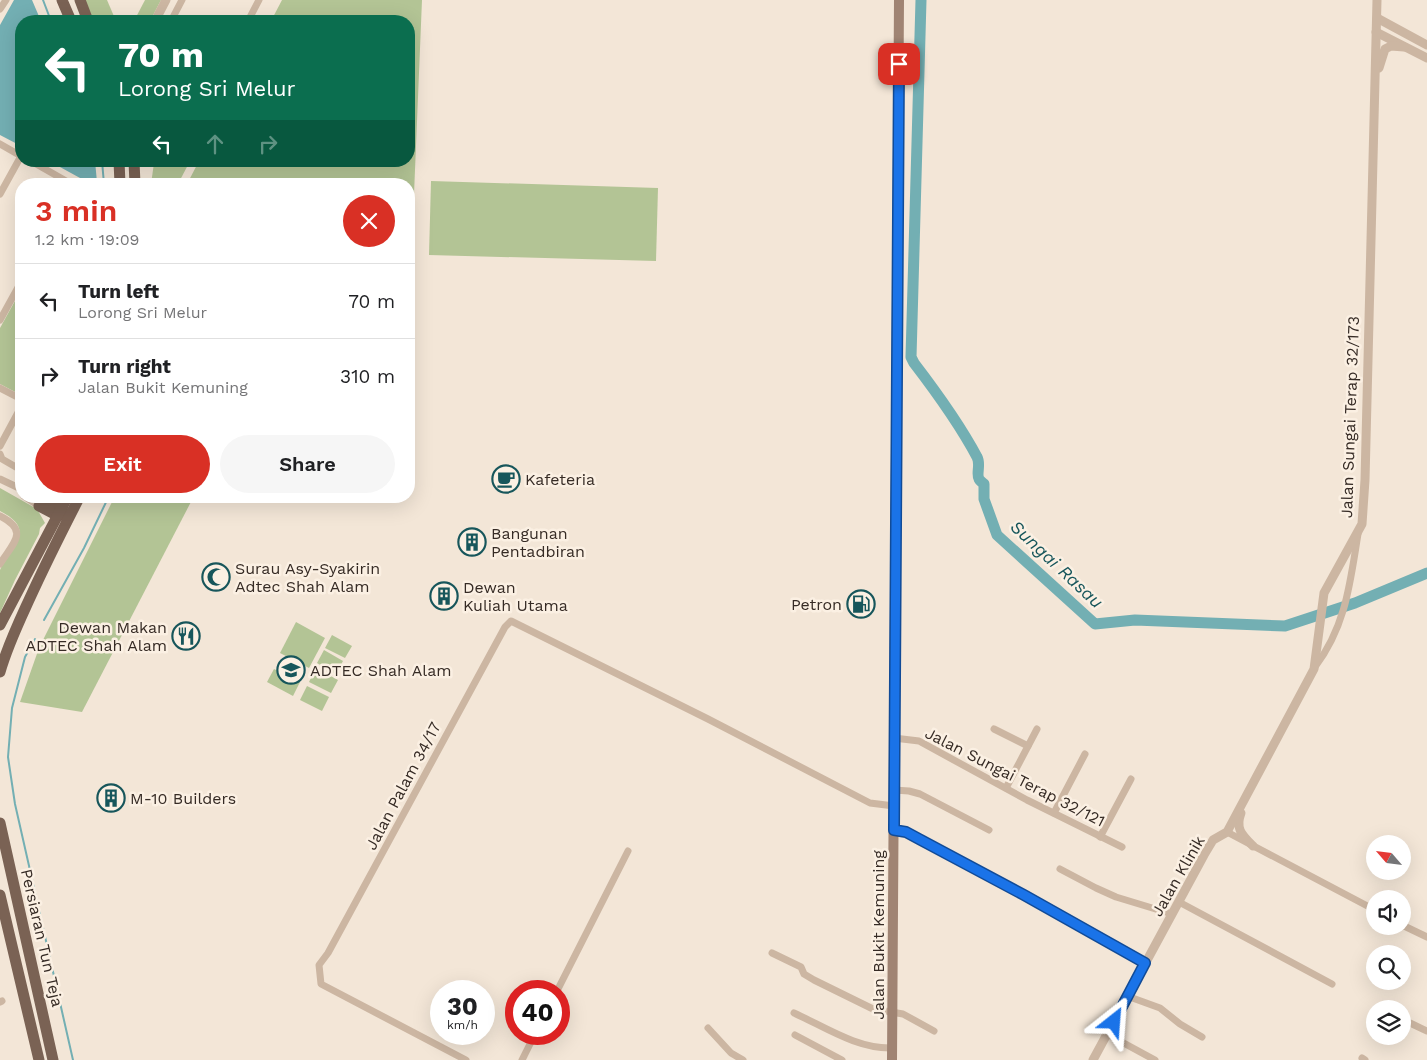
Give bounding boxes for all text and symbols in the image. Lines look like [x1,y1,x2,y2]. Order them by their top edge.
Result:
text: 70 m [118,34,204,76]
icon: left [35,35,100,100]
pin [878,43,920,85]
icon: arrive [885,50,913,78]
text: Lorong Sri Melur [118,76,296,101]
icon: left [148,130,176,158]
icon: ahead [201,130,229,158]
icon: right [254,130,282,158]
text: 3 min [35,193,117,228]
button: close [343,195,395,247]
text: 1.2 km · 19:09 [35,230,139,249]
text: Turn left [78,280,159,303]
icon: left [35,287,63,315]
text: 70 m [348,290,395,313]
text: Lorong Sri Melur [78,303,207,322]
street label: Jalan Sungai Terap 32/173 [1337,316,1363,518]
text: Turn right [78,355,171,378]
icon: right [35,362,63,390]
text: 310 m [340,365,395,388]
text: Jalan Bukit Kemuning [78,378,248,397]
button: Exit [35,435,210,493]
button: Share [220,435,395,493]
cafe icon: Kafeteria [491,464,521,494]
place label: Kafeteria [525,470,595,489]
water label: Sungai Rasau [1006,516,1108,612]
place label: Bangunan Pentadbiran [491,524,585,561]
building icon: Bangunan Pentadbiran [457,527,487,557]
place label: Surau Asy-Syakirin Adtec Shah Alam [235,559,380,596]
mosque icon: Surau Asy-Syakirin Adtec Shah Alam [201,562,231,592]
place label: Dewan Kuliah Utama [463,578,568,615]
building icon: Dewan Kuliah Utama [429,581,459,611]
fuel station icon: Petron [846,589,876,619]
place label: Petron [791,595,842,614]
place label: Dewan Makan ADTEC Shah Alam [25,618,167,655]
restaurant icon: Dewan Makan ADTEC Shah Alam [171,621,201,651]
school or university icon: ADTEC Shah Alam [276,655,306,685]
place label: ADTEC Shah Alam [310,661,452,680]
street label: Jalan Palam 34/17 [361,719,445,853]
street label: Jalan Sungai Terap 32/121 [922,723,1108,831]
building icon: M-10 Builders [96,783,126,813]
place label: M-10 Builders [130,789,236,808]
street label: Jalan Klinik [1147,832,1209,920]
north arrow [1366,835,1411,880]
map controls [1366,835,1411,1045]
street label: Jalan Bukit Kemuning [869,850,888,1020]
street label: Persiaran Tun Teja [17,867,67,1009]
button: sound [1366,890,1411,935]
button: search [1366,945,1411,990]
speed limit sign: 40 [505,980,570,1045]
text: 30 [447,992,478,1021]
position arrow [1087,995,1139,1047]
button: layers [1366,1000,1411,1045]
text: km/h [447,1018,478,1032]

